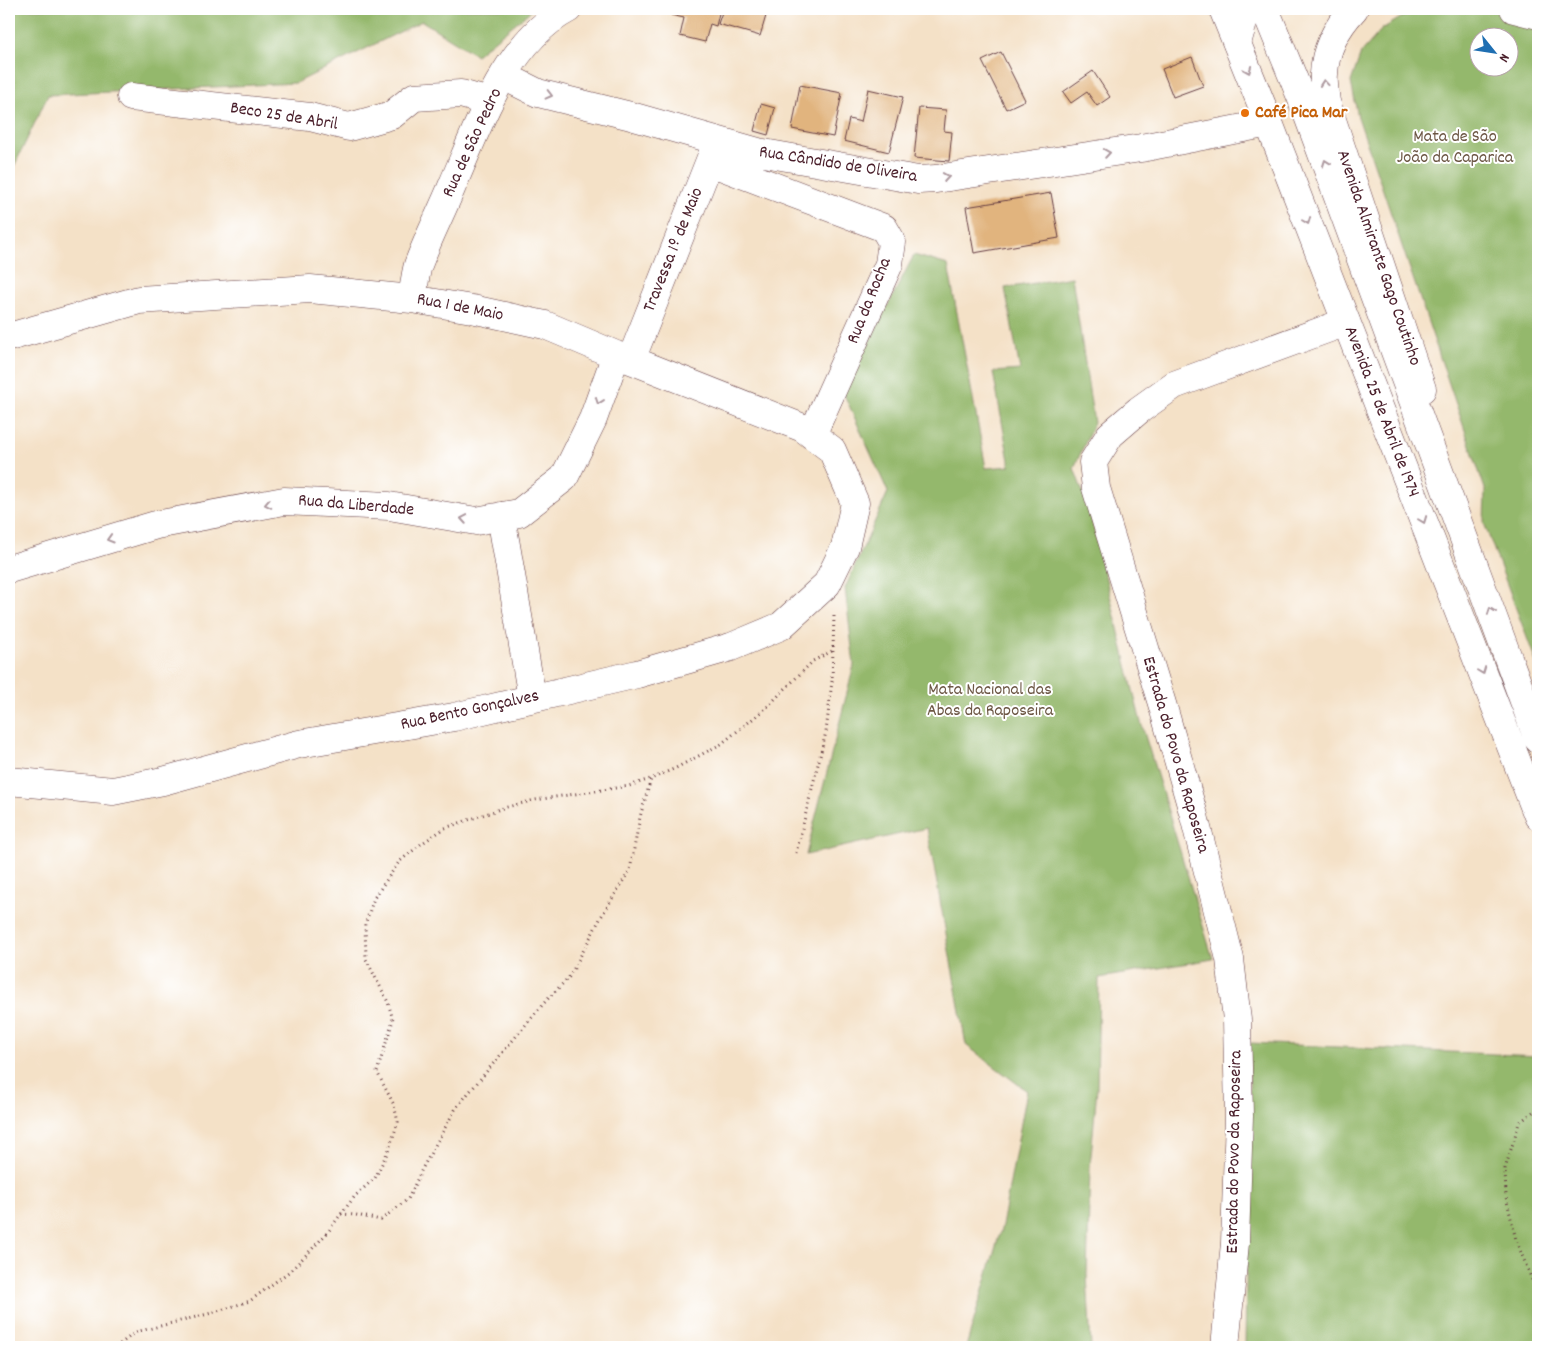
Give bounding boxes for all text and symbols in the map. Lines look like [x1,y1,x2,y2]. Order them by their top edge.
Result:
north arrow [1470,28,1520,78]
text: N [1493,50,1514,66]
one-way arrow [1242,65,1252,74]
one-way arrow [1319,78,1330,86]
street label: Rua de São Pedro [437,84,509,202]
one-way arrow [544,90,552,100]
street label: Beco 25 de Abril [228,96,340,138]
place label: Café Pica Mar [1255,101,1348,126]
marker: Café Pica Mar [1239,107,1251,119]
park label: Mata de São João da Caparica [1397,125,1514,171]
street label: Rua Cândido de Oliveira [757,140,919,190]
street label: Avenida Almirante Gago Coutinho [1329,147,1427,369]
one-way arrow [1103,148,1111,159]
one-way arrow [1322,159,1332,168]
one-way arrow [942,173,951,183]
street label: Travessa 1º de Maio [638,184,710,316]
one-way arrow [1302,217,1312,225]
street label: Rua da Rocha [841,254,899,348]
street label: Rua 1 de Maio [414,287,506,329]
street label: Avenida 25 de Abril de 1974 [1337,323,1425,501]
one-way arrow [595,396,605,405]
street label: Rua da Liberdade [297,488,415,524]
one-way arrow [264,498,273,508]
one-way arrow [460,515,469,525]
one-way arrow [1417,515,1427,524]
one-way arrow [106,533,114,543]
one-way arrow [1487,607,1497,616]
street label: Estrada do Povo da Raposeira [1135,654,1215,857]
one-way arrow [1476,666,1486,675]
park label: Mata Nacional das Abas da Raposeira [927,678,1054,724]
street label: Rua Bento Gonçalves [398,684,542,738]
street label: Estrada do Povo da Raposeira [1221,1050,1249,1254]

